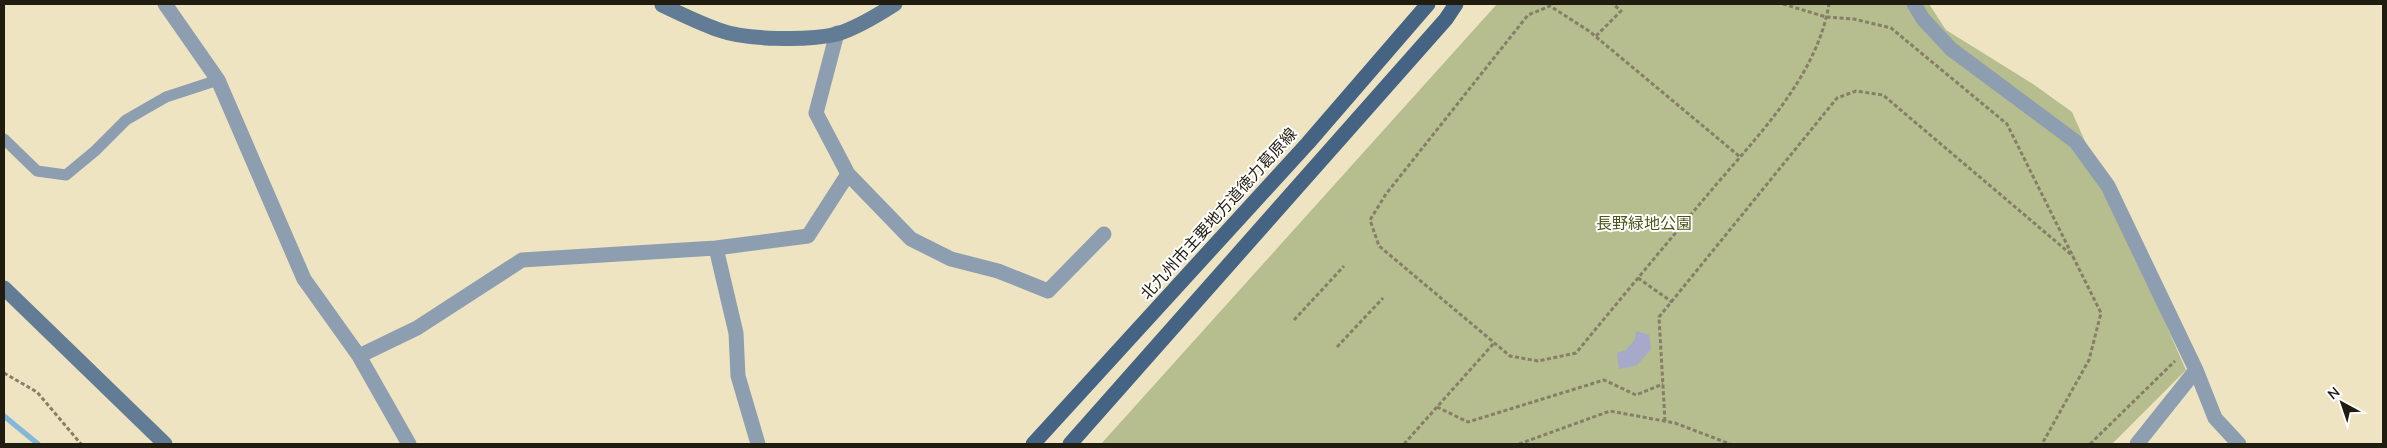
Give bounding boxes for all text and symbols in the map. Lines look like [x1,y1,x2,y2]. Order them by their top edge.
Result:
street label: 北九州市主要地方道徳力葛原線 [1136,123,1302,305]
park label: 長野緑地公園 [1596,213,1692,235]
north arrow [2317,378,2367,428]
text: N [2324,383,2344,404]

